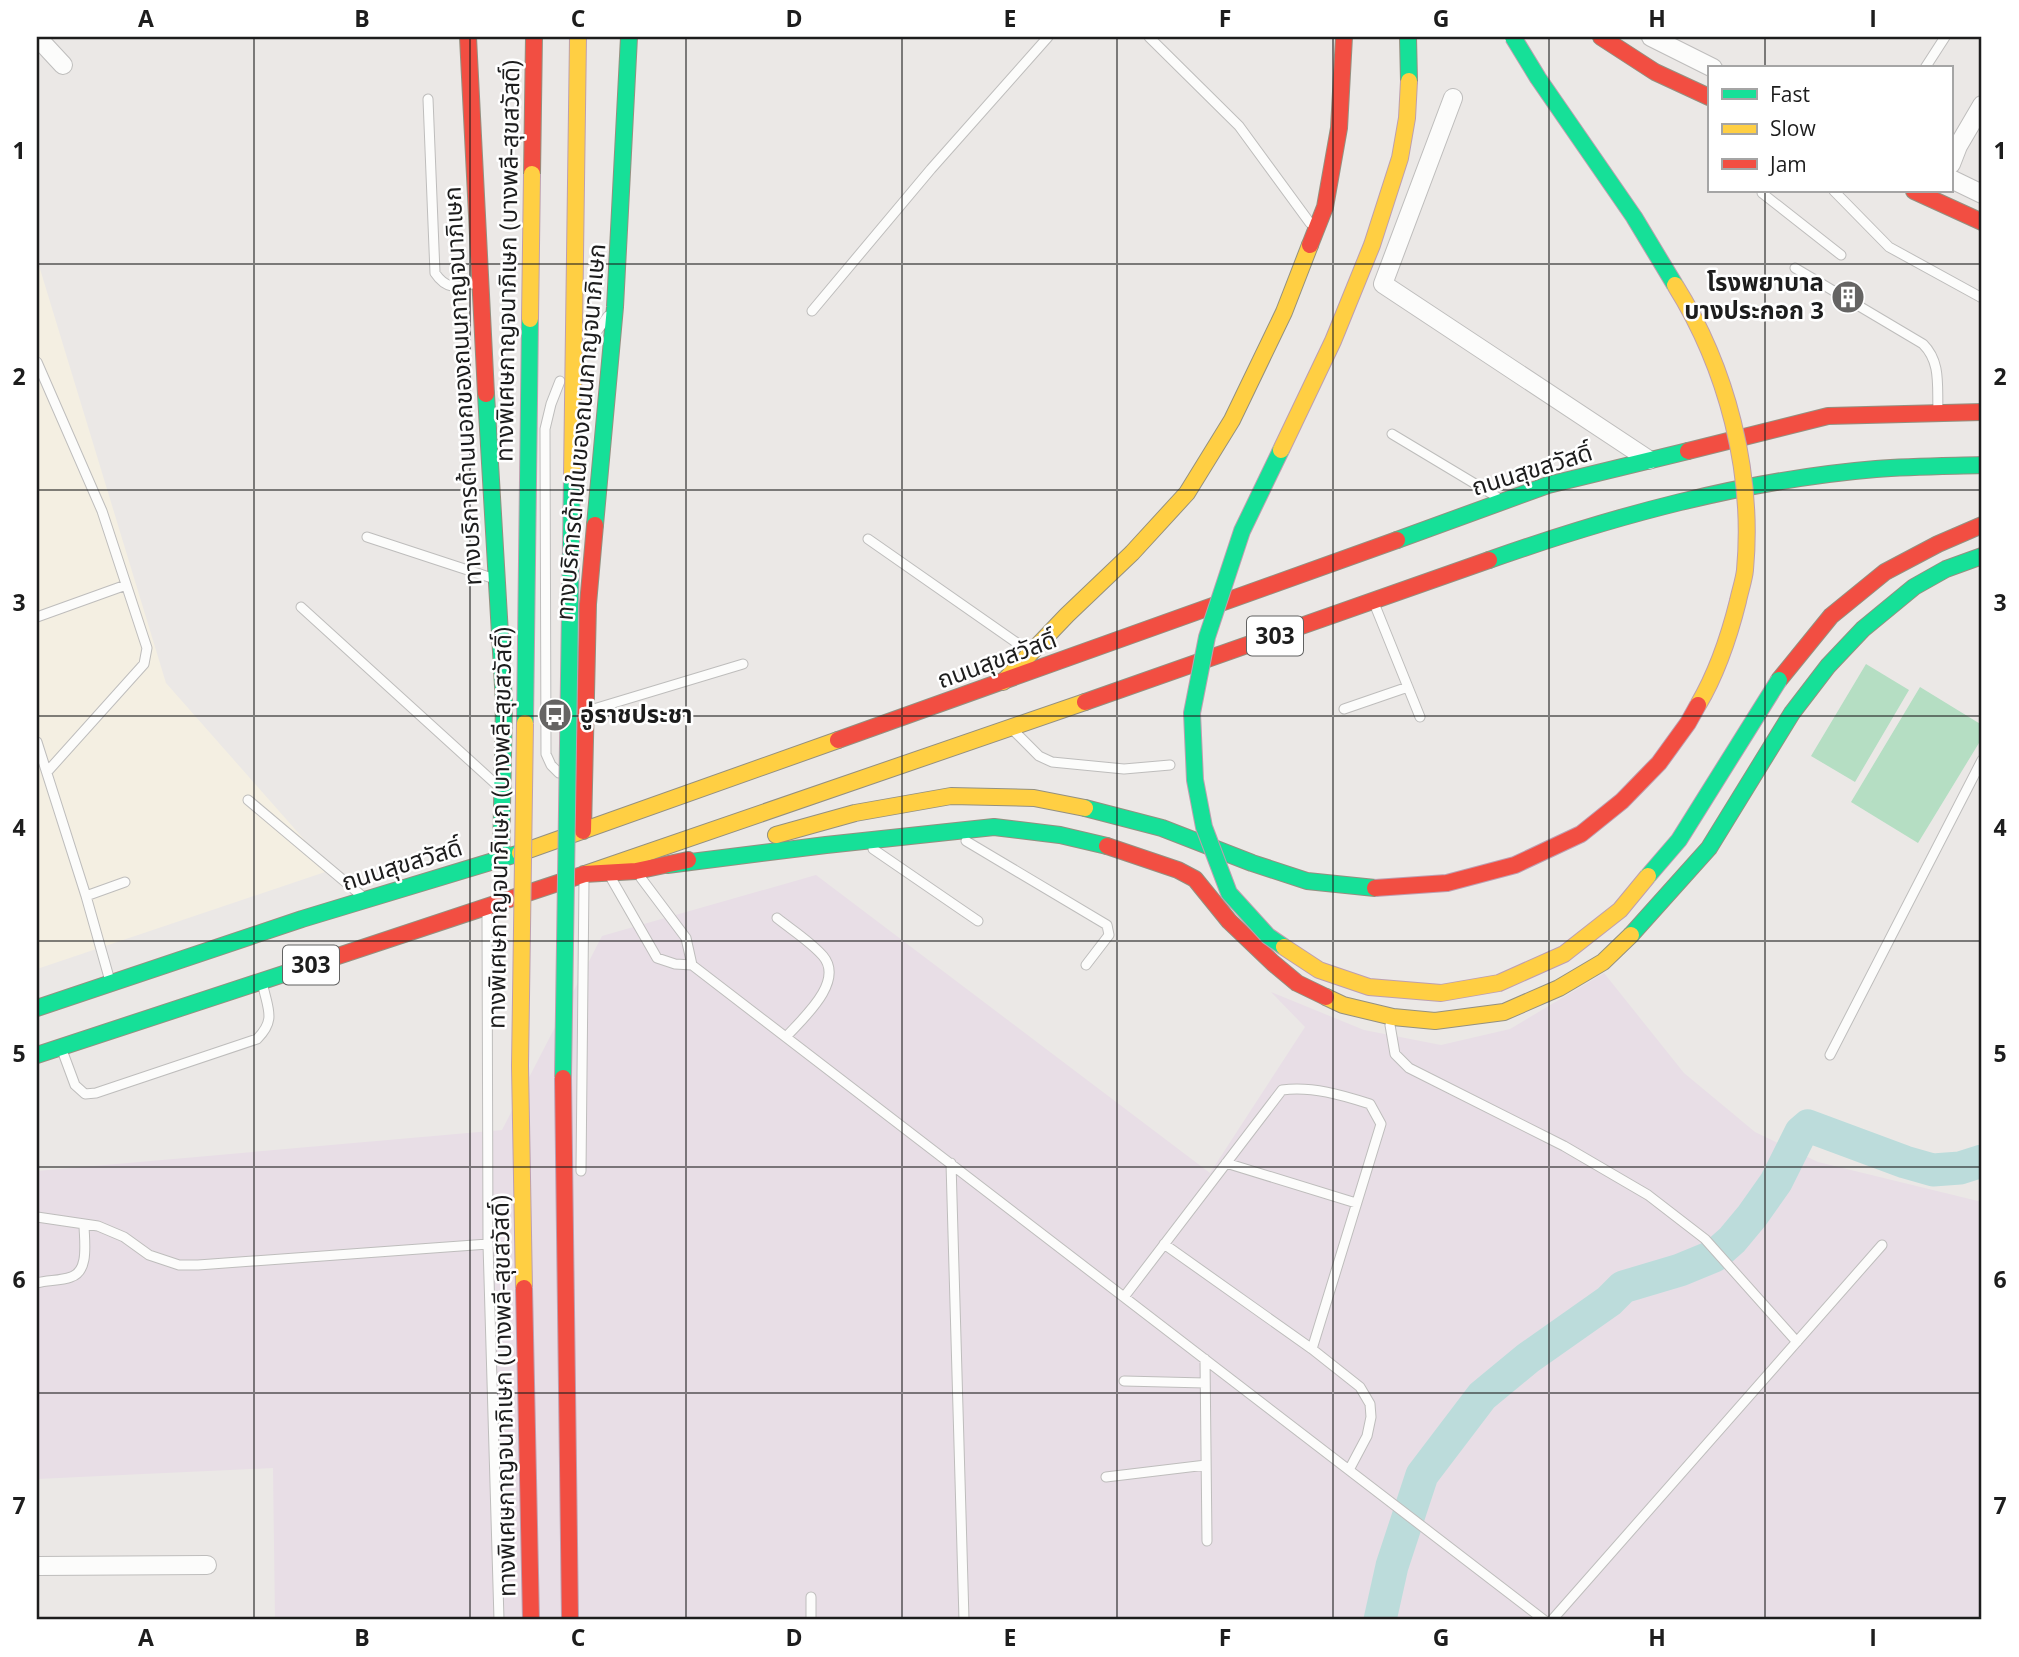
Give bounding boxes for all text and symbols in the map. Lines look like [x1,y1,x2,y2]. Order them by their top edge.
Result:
text: A [138,2,154,34]
text: B [354,2,370,34]
text: C [571,2,585,34]
text: D [785,2,803,34]
text: E [1004,2,1016,34]
text: F [1219,2,1231,34]
text: G [1433,2,1449,34]
text: H [1648,2,1666,34]
text: I [1869,2,1877,34]
street label: ทางพิเศษกาญจนาภิเษก (บางพลี-สุขสวัสดิ์) [486,60,527,462]
legend [1708,66,1952,192]
text: Fast [1770,80,1810,108]
text: Slow [1770,114,1816,142]
text: 1 [12,134,26,166]
text: 1 [1993,134,2007,166]
text: Jam [1768,150,1807,178]
street label: ทางบริการด้านนอกของถนนกาญจนาภิเษก [435,186,488,586]
street label: ทางบริการด้านในของถนนกาญจนาภิเษก [547,242,612,622]
place label: โรงพยาบาล บางประกอก 3 [1684,265,1824,326]
building icon: โรงพยาบาล บางประกอก 3 [1829,278,1867,316]
text: 2 [12,360,26,392]
text: 2 [1993,360,2007,392]
street label: ถนนสุขสวัสดิ์ [1467,435,1596,503]
text: 3 [12,586,26,618]
text: 3 [1993,586,2007,618]
road number: 303 [1247,616,1303,656]
street label: ถนนสุขสวัสดิ์ [932,622,1061,695]
street label: ทางพิเศษกาญจนาภิเษก (บางพลี-สุขสวัสดิ์) [478,627,519,1029]
bus stop icon: อู่ราชประชา [536,696,574,734]
place label: อู่ราชประชา [580,697,693,730]
text: 4 [12,811,26,843]
text: 4 [1993,811,2007,843]
street label: ถนนสุขสวัสดิ์ [337,830,466,898]
road number: 303 [283,946,339,984]
text: 5 [12,1037,26,1069]
text: 5 [1993,1037,2007,1069]
street label: ทางพิเศษกาญจนาภิเษก (บางพลี-สุขสวัสดิ์) [482,1195,523,1597]
text: 6 [12,1263,26,1295]
text: 6 [1993,1263,2007,1295]
text: 7 [12,1489,26,1521]
text: 7 [1993,1489,2007,1521]
text: A [138,1621,154,1653]
text: B [354,1621,370,1653]
text: C [571,1621,585,1653]
text: D [785,1621,803,1653]
text: E [1004,1621,1016,1653]
text: F [1219,1621,1231,1653]
text: G [1433,1621,1449,1653]
text: H [1648,1621,1666,1653]
text: I [1869,1621,1877,1653]

